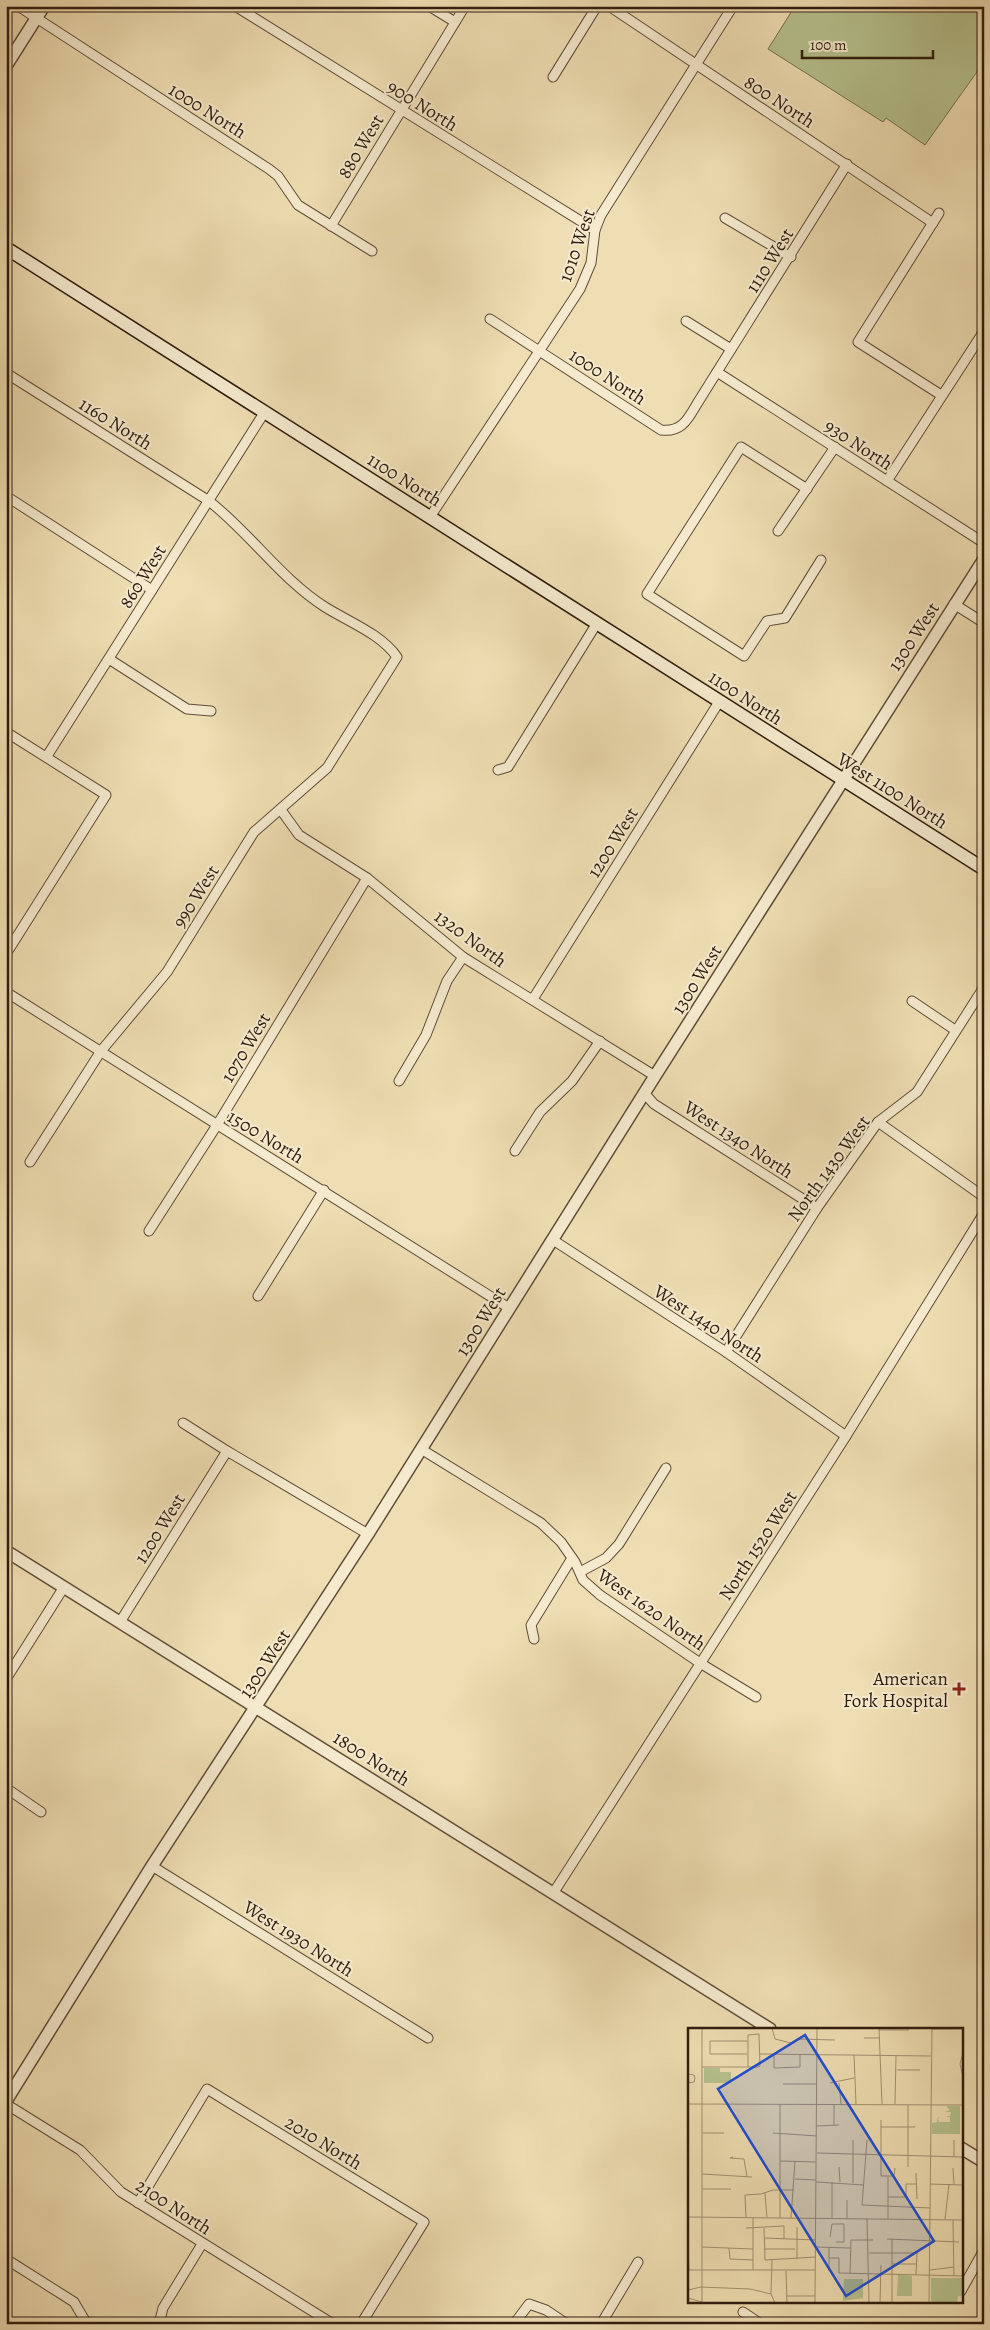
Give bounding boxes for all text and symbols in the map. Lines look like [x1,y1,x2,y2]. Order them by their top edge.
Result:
scale bar [802,28,934,60]
text: 100 m [810,35,847,55]
street label: 800 North [739,69,820,134]
street label: 900 North [382,74,463,138]
street label: 1000 North [164,77,251,145]
street label: 880 West [331,109,390,184]
street label: 1010 West [552,205,602,285]
street label: 1110 West [740,223,800,298]
street label: 1000 North [564,342,651,411]
street label: 1160 North [74,391,157,457]
street label: 930 North [819,413,898,477]
street label: 1100 North [362,447,447,513]
street label: 860 West [113,540,173,613]
street label: 1300 West [882,597,946,676]
street label: 1100 North [703,664,788,731]
street label: West 1100 North [831,746,953,835]
street label: 1200 West [581,802,645,883]
street label: 990 West [166,860,225,933]
street label: 1320 North [429,904,512,974]
street label: 1300 West [665,940,728,1019]
street label: 1070 West [215,1008,277,1087]
street label: West 1340 North [678,1094,798,1185]
street label: 1500 North [222,1104,309,1170]
street label: North 1430 West [781,1110,876,1227]
street label: West 1440 North [647,1278,769,1369]
street label: 1300 West [449,1282,512,1361]
street label: North 1520 West [712,1485,803,1606]
street label: 1200 West [128,1488,192,1569]
street label: West 1620 North [591,1562,711,1657]
street label: 1300 West [233,1624,297,1703]
place label: American Fork Hospital [843,1666,948,1714]
marker: American Fork Hospital [952,1682,966,1696]
street label: 1800 North [328,1725,415,1793]
street label: West 1930 North [237,1894,359,1983]
inset map [688,2028,962,2302]
street label: 2010 North [280,2110,367,2176]
street label: 2100 North [130,2173,217,2241]

